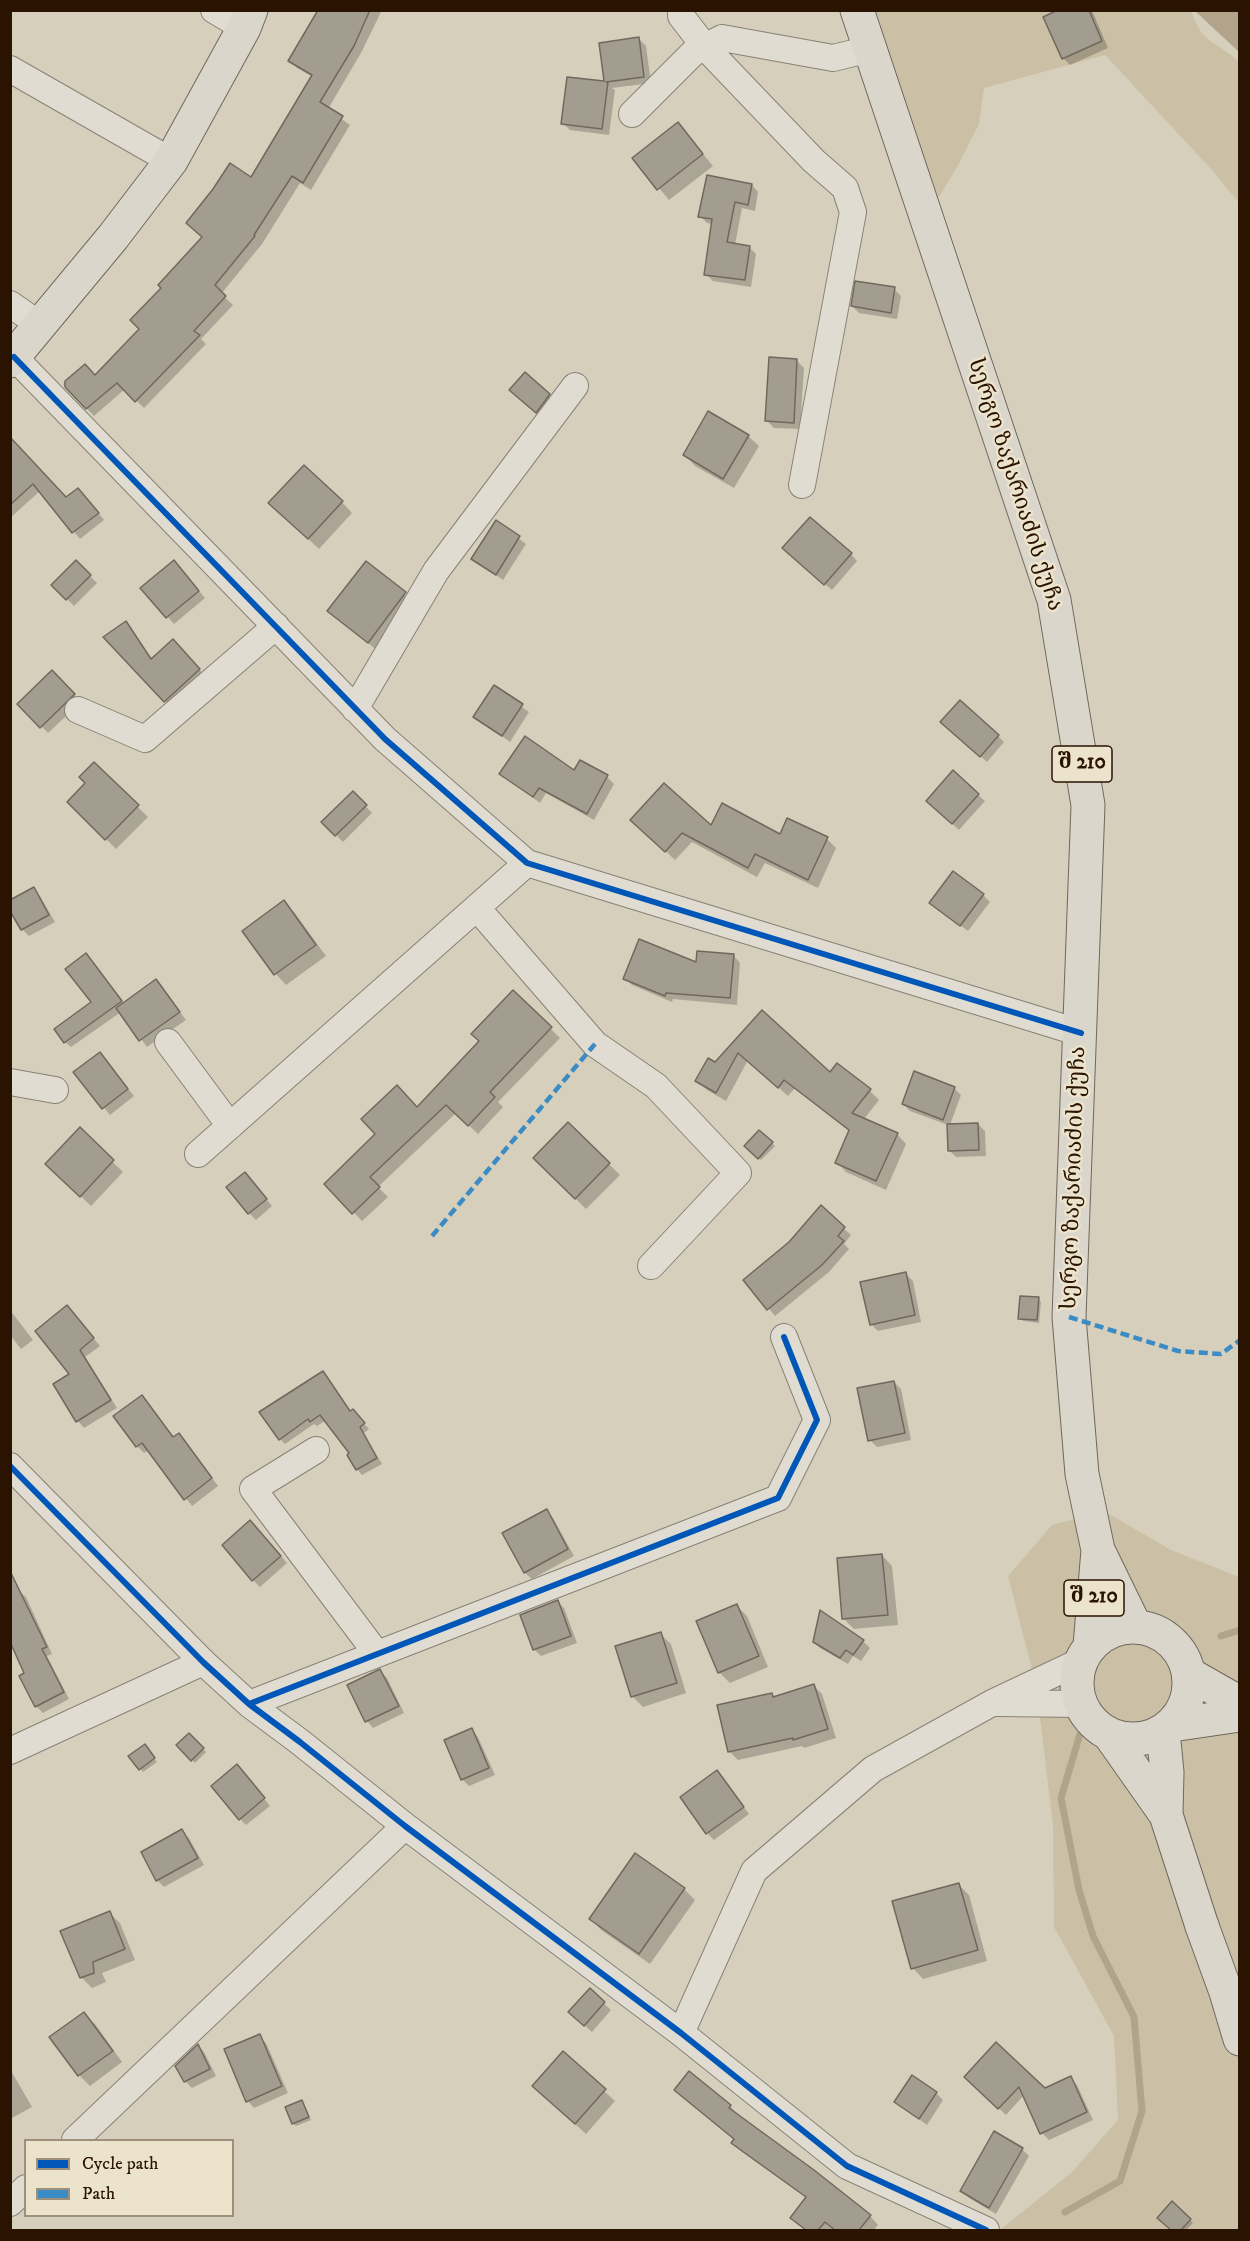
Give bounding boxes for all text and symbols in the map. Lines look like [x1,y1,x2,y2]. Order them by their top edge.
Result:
street label: სერგო ზაქარიაძის ქუჩა [961,355,1067,615]
road number: შ 210 [1052,746,1112,782]
street label: სერგო ზაქარიაძის ქუჩა [1057,1046,1093,1310]
road number: შ 210 [1064,1580,1124,1616]
legend [24,2139,234,2217]
text: Cycle path [82,2153,159,2175]
text: Path [82,2183,115,2205]

